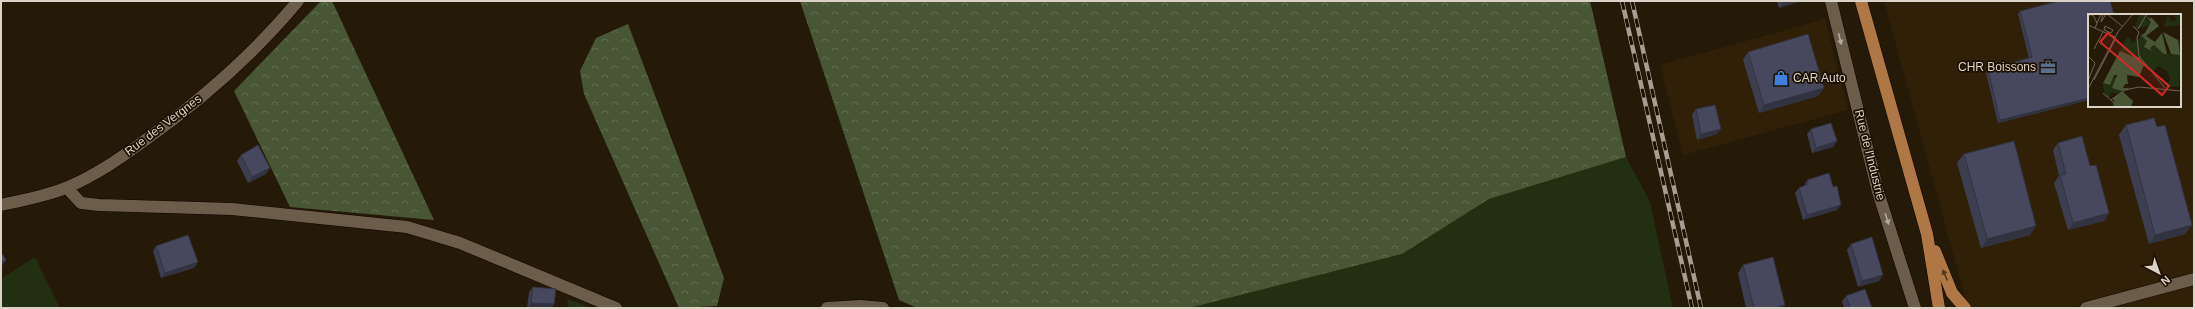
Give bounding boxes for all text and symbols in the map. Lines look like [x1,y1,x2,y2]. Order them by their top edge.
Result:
inset map [2088,14,2181,107]
one-way arrow [1837,33,1843,45]
office icon: CHR Boissons [2039,58,2057,76]
place label: CHR Boissons [1958,60,2036,74]
shop icon: CAR Auto [1772,69,1790,87]
place label: CAR Auto [1793,71,1846,85]
street label: Rue des Vergnes [122,92,204,158]
street label: Rue de l'Industrie [1852,108,1888,202]
one-way arrow [1884,213,1890,225]
north arrow [2139,253,2179,293]
one-way arrow [1941,269,1948,281]
text: N [2159,273,2172,288]

